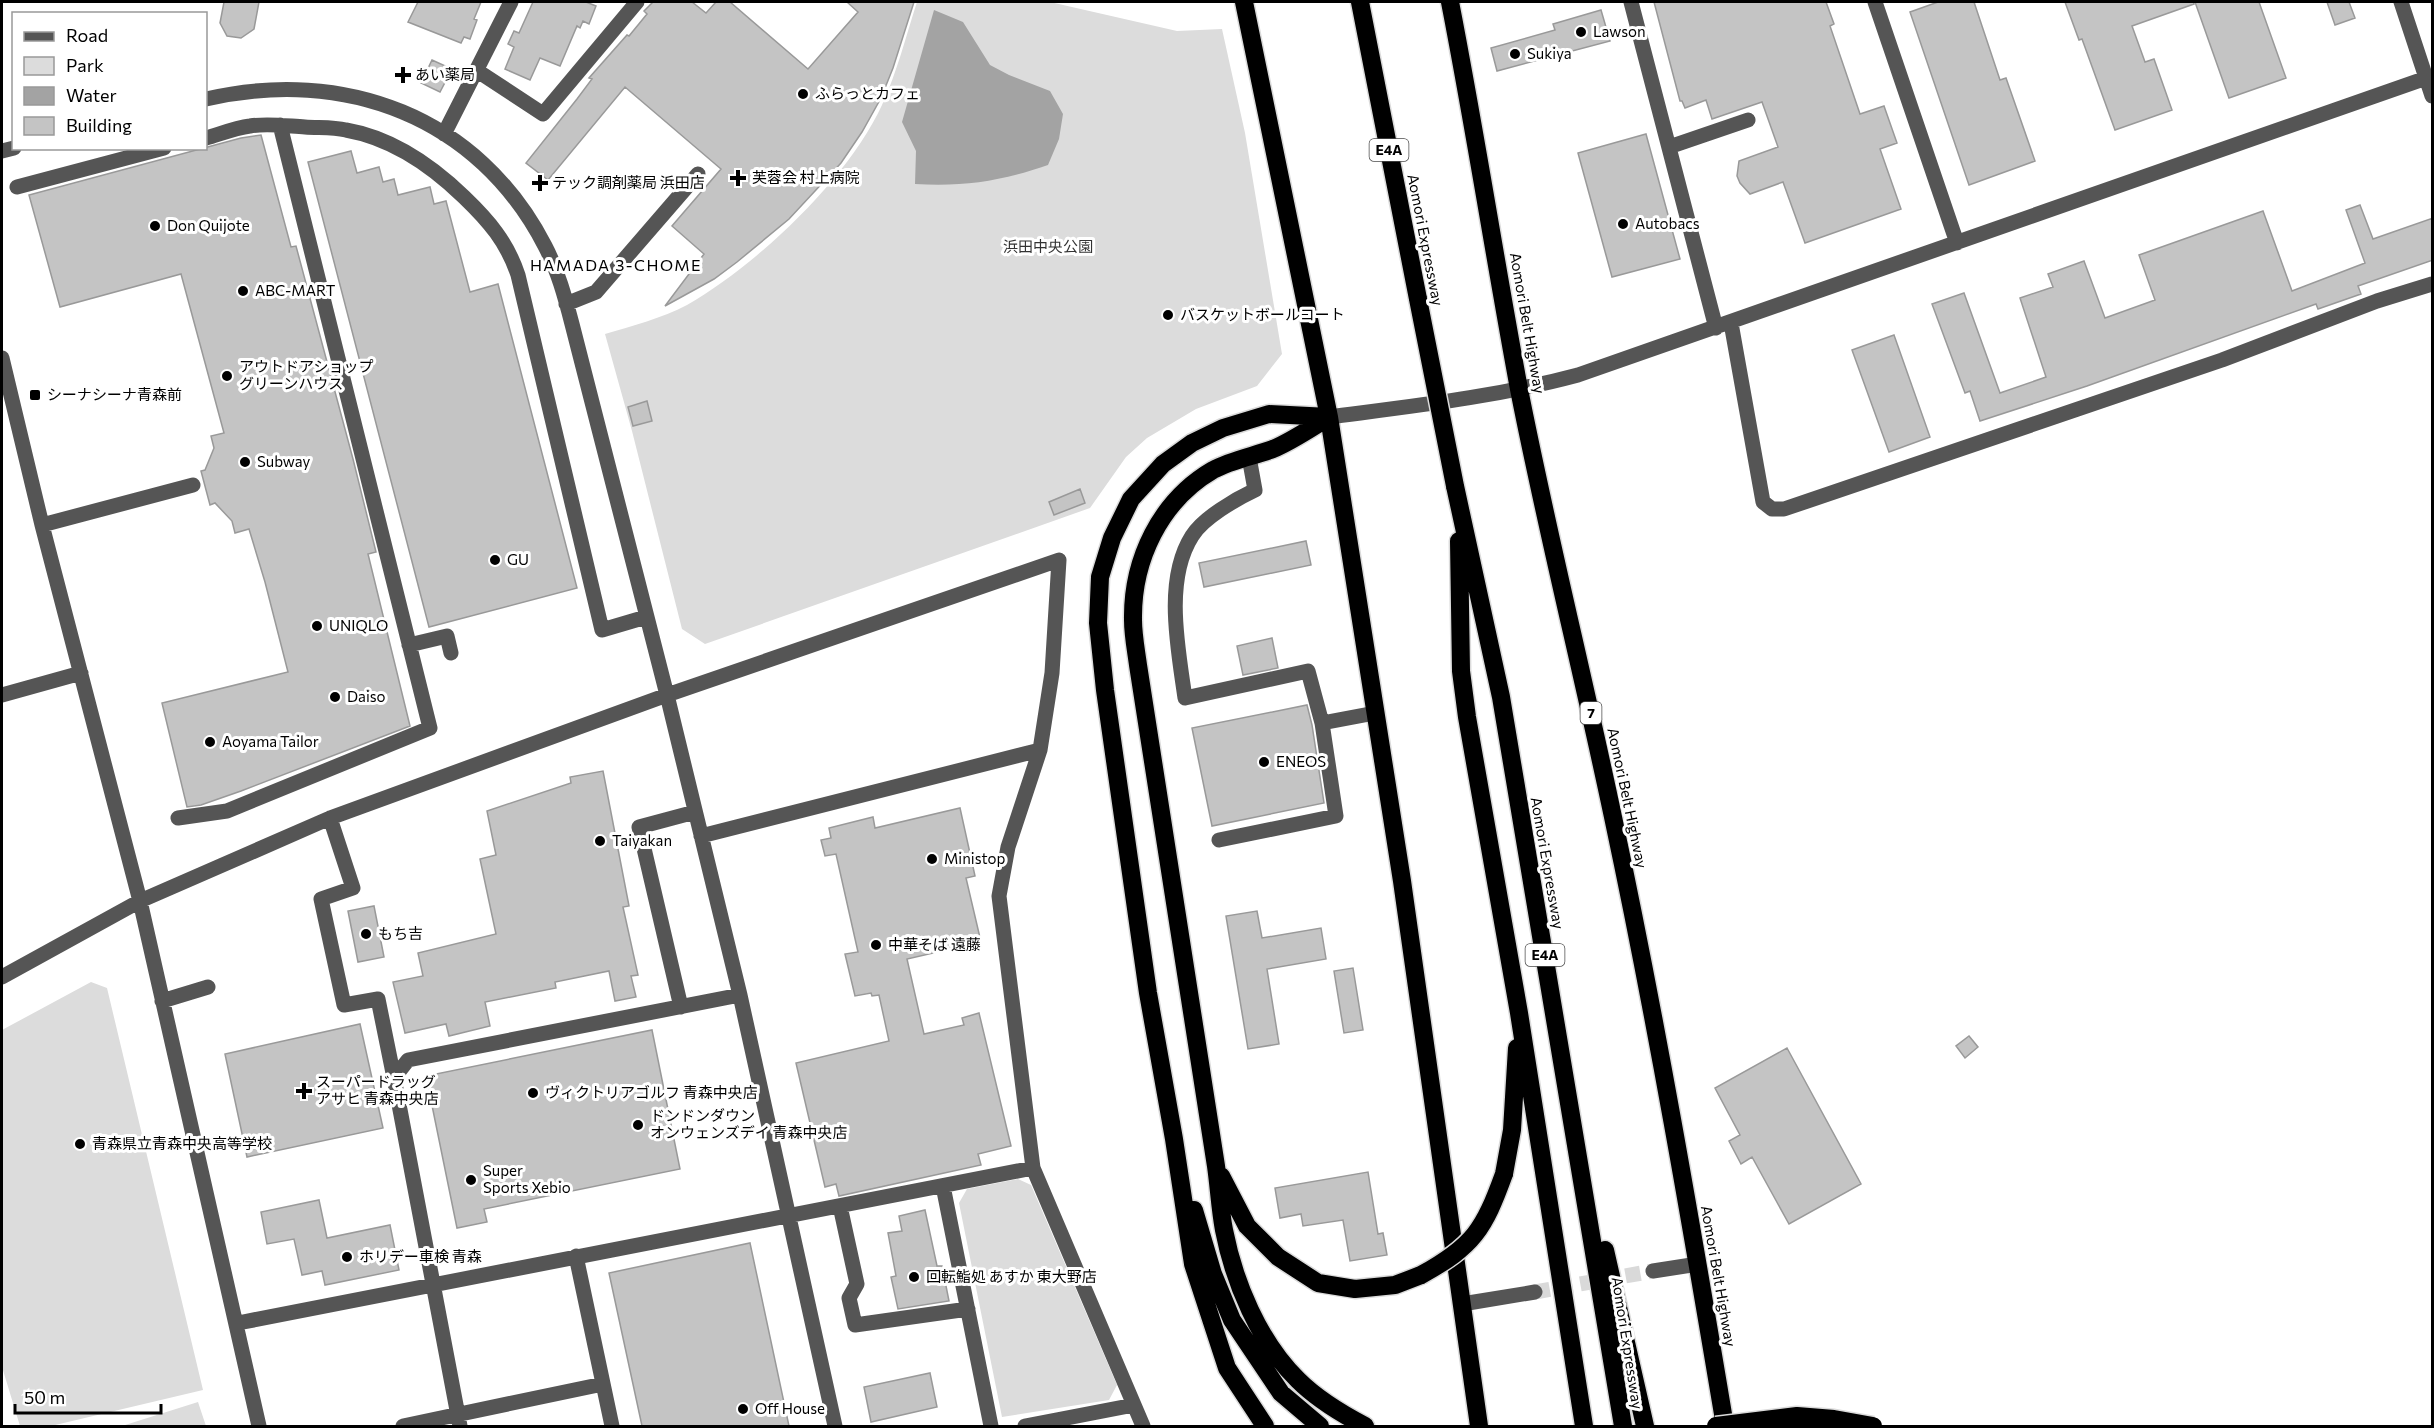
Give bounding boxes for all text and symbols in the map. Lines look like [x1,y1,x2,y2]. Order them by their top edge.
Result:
legend [12,12,207,150]
place label: Lawson [1593,22,1646,40]
text: Road [66,24,108,46]
marker: Lawson [1574,25,1588,39]
place label: Sukiya [1527,44,1572,62]
marker: Sukiya [1508,47,1522,61]
text: Park [66,54,104,76]
place label: あい薬局 [415,65,475,83]
marker: あい薬局 [396,68,410,82]
text: Water [66,84,117,106]
place label: ふらっとカフェ [815,84,920,102]
marker: ふらっとカフェ [796,87,810,101]
text: Building [66,114,132,136]
road number: E4A [1370,139,1408,161]
place label: 芙蓉会 村上病院 [752,168,860,186]
marker: 芙蓉会 村上病院 [729,169,747,187]
street label: Aomori Expressway [1404,172,1448,307]
place label: テック調剤薬局 浜田店 [552,173,705,191]
marker: テック調剤薬局 浜田店 [533,176,547,190]
place label: Autobacs [1635,214,1700,232]
place label: Don Quijote [167,216,250,234]
marker: Autobacs [1616,217,1630,231]
marker: Don Quijote [148,219,162,233]
park label: 浜田中央公園 [1003,237,1093,255]
street label: Aomori Belt Highway [1507,251,1549,395]
district label: HAMADA 3-CHOME [530,255,702,274]
place label: ABC-MART [255,281,336,299]
marker: ABC-MART [236,284,250,298]
place label: バスケットボールコート [1180,305,1345,323]
marker: バスケットボールコート [1161,308,1175,322]
place label: アウトドアショップ グリーンハウス [239,357,373,392]
marker: アウトドアショップ グリーンハウス [220,369,234,383]
place label: シーナシーナ青森前 [47,385,182,403]
marker: シーナシーナ青森前 [28,388,42,402]
place label: Subway [257,452,310,470]
marker: Subway [238,455,252,469]
place label: GU [507,550,529,568]
marker: GU [488,553,502,567]
place label: UNIQLO [329,616,388,634]
marker: UNIQLO [310,619,324,633]
place label: Daiso [347,687,386,705]
marker: Daiso [328,690,342,704]
road number: 7 [1580,702,1602,724]
street label: Aomori Belt Highway [1604,726,1652,870]
place label: Aoyama Tailor [222,732,319,750]
marker: Aoyama Tailor [203,735,217,749]
place label: ENEOS [1276,752,1326,770]
marker: ENEOS [1257,755,1271,769]
street label: Aomori Expressway [1527,795,1569,931]
place label: Taiyakan [612,831,672,849]
marker: Taiyakan [593,834,607,848]
place label: Ministop [944,849,1005,867]
marker: Ministop [925,852,939,866]
place label: もち吉 [378,924,423,942]
marker: もち吉 [359,927,373,941]
place label: 中華そば 遠藤 [888,935,981,953]
marker: 中華そば 遠藤 [869,938,883,952]
road number: E4A [1526,944,1564,966]
place label: スーパードラッグ アサヒ 青森中央店 [316,1072,439,1107]
place label: ヴィクトリアゴルフ 青森中央店 [545,1083,758,1101]
marker: スーパードラッグ アサヒ 青森中央店 [297,1084,311,1098]
marker: ヴィクトリアゴルフ 青森中央店 [526,1086,540,1100]
place label: ドンドンダウン オンウェンズデイ 青森中央店 [650,1106,848,1141]
marker: ドンドンダウン オンウェンズデイ 青森中央店 [631,1118,645,1132]
place label: 青森県立青森中央高等学校 [92,1134,272,1152]
marker: 青森県立青森中央高等学校 [73,1137,87,1151]
place label: Super Sports Xebio [483,1161,571,1196]
marker: Super Sports Xebio [464,1173,478,1187]
street label: Aomori Belt Highway [1698,1204,1740,1348]
place label: ホリデー車検 青森 [359,1247,482,1265]
marker: ホリデー車検 青森 [340,1250,354,1264]
place label: 回転鮨処 あすか 東大野店 [926,1267,1097,1285]
marker: 回転鮨処 あすか 東大野店 [907,1270,921,1284]
street label: Aomori Expressway [1609,1275,1647,1411]
scale bar [15,1377,160,1415]
text: 50 m [24,1386,65,1408]
place label: Off House [755,1399,825,1417]
marker: Off House [736,1402,750,1416]

